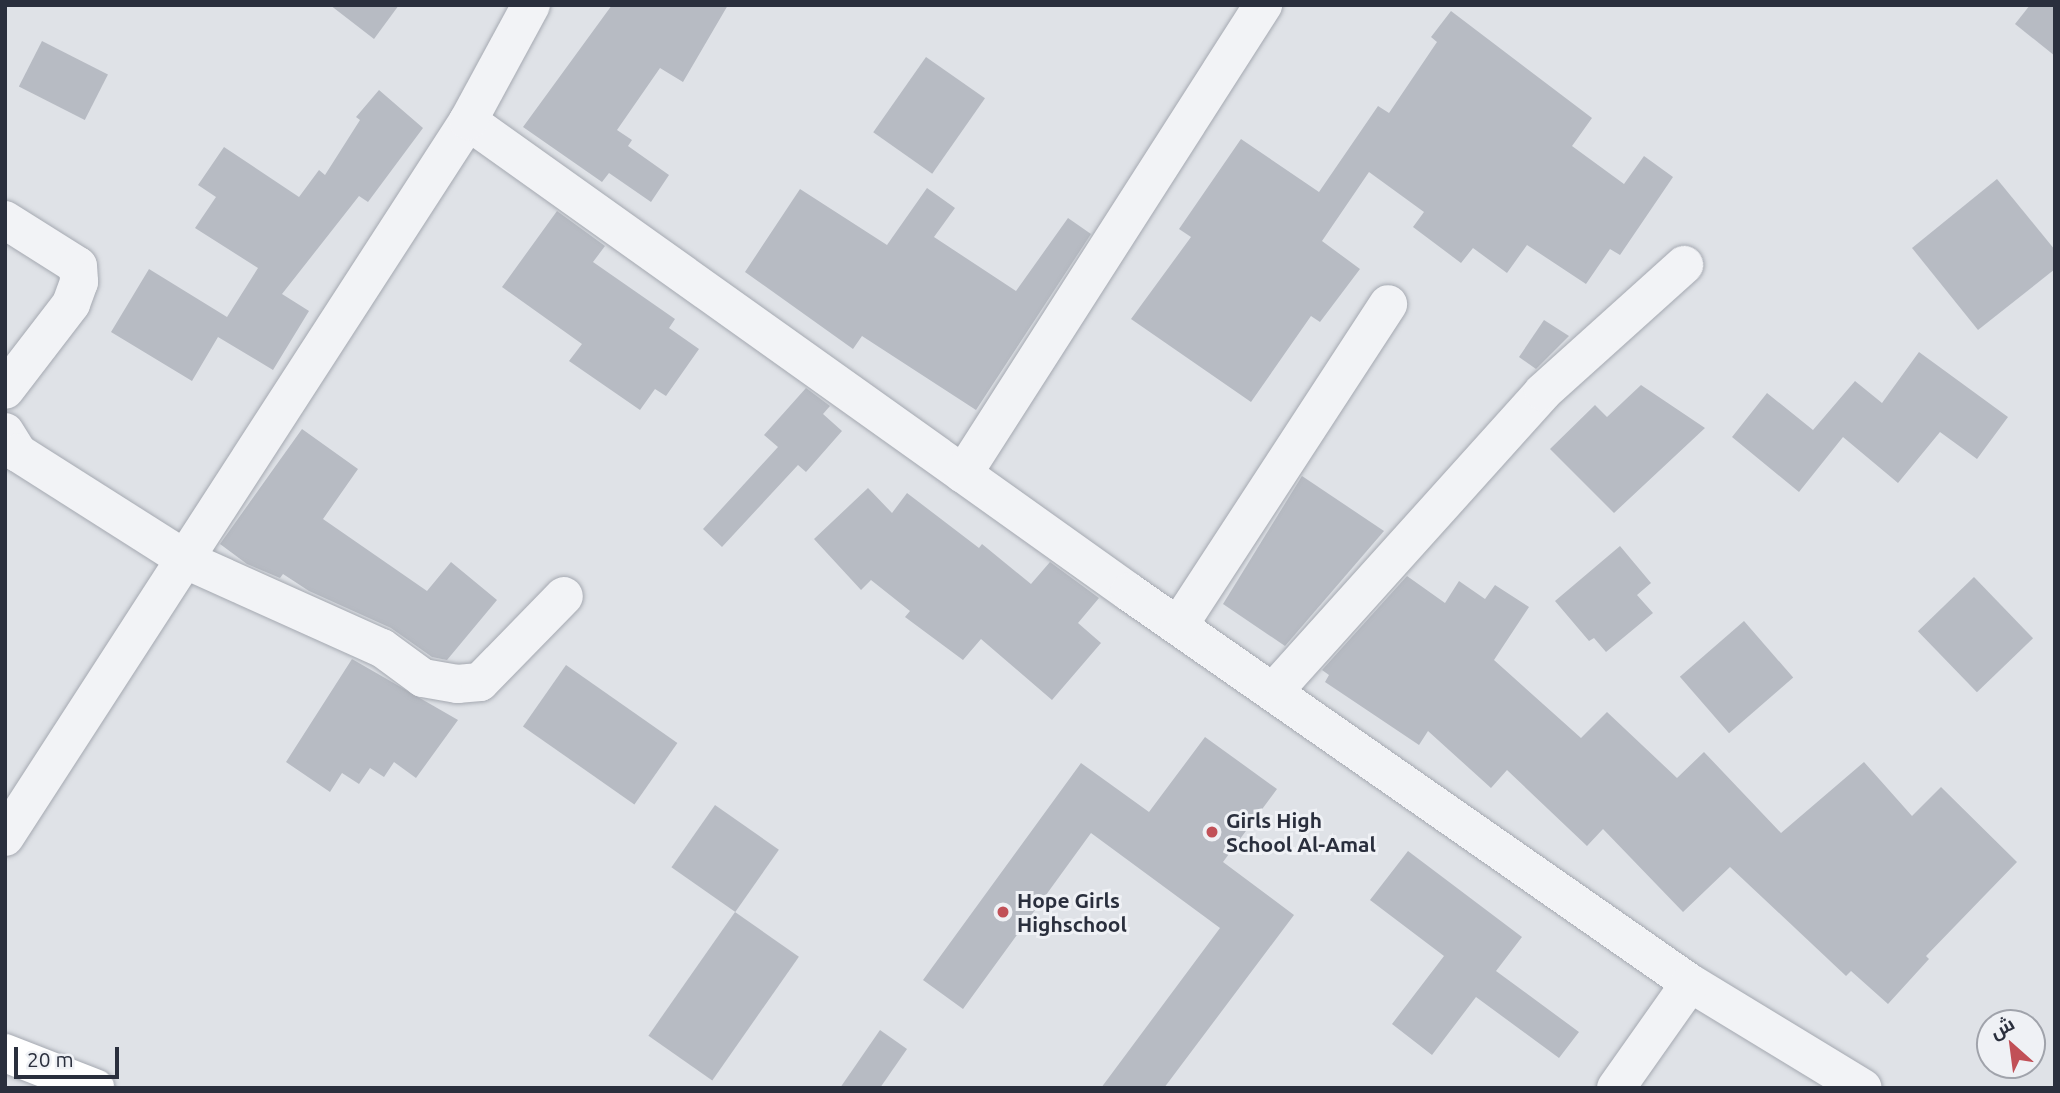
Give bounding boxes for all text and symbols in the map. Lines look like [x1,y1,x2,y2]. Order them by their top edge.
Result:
place label: Girls High School Al-Amal [1226,807,1376,857]
marker: Girls High School Al-Amal [1204,824,1220,840]
place label: Hope Girls Highschool [1017,887,1127,937]
marker: Hope Girls Highschool [995,904,1011,920]
north arrow [1976,1009,2046,1079]
text: ش [1986,1012,2018,1043]
scale bar [18,1034,122,1078]
text: 20 m [27,1047,74,1071]

